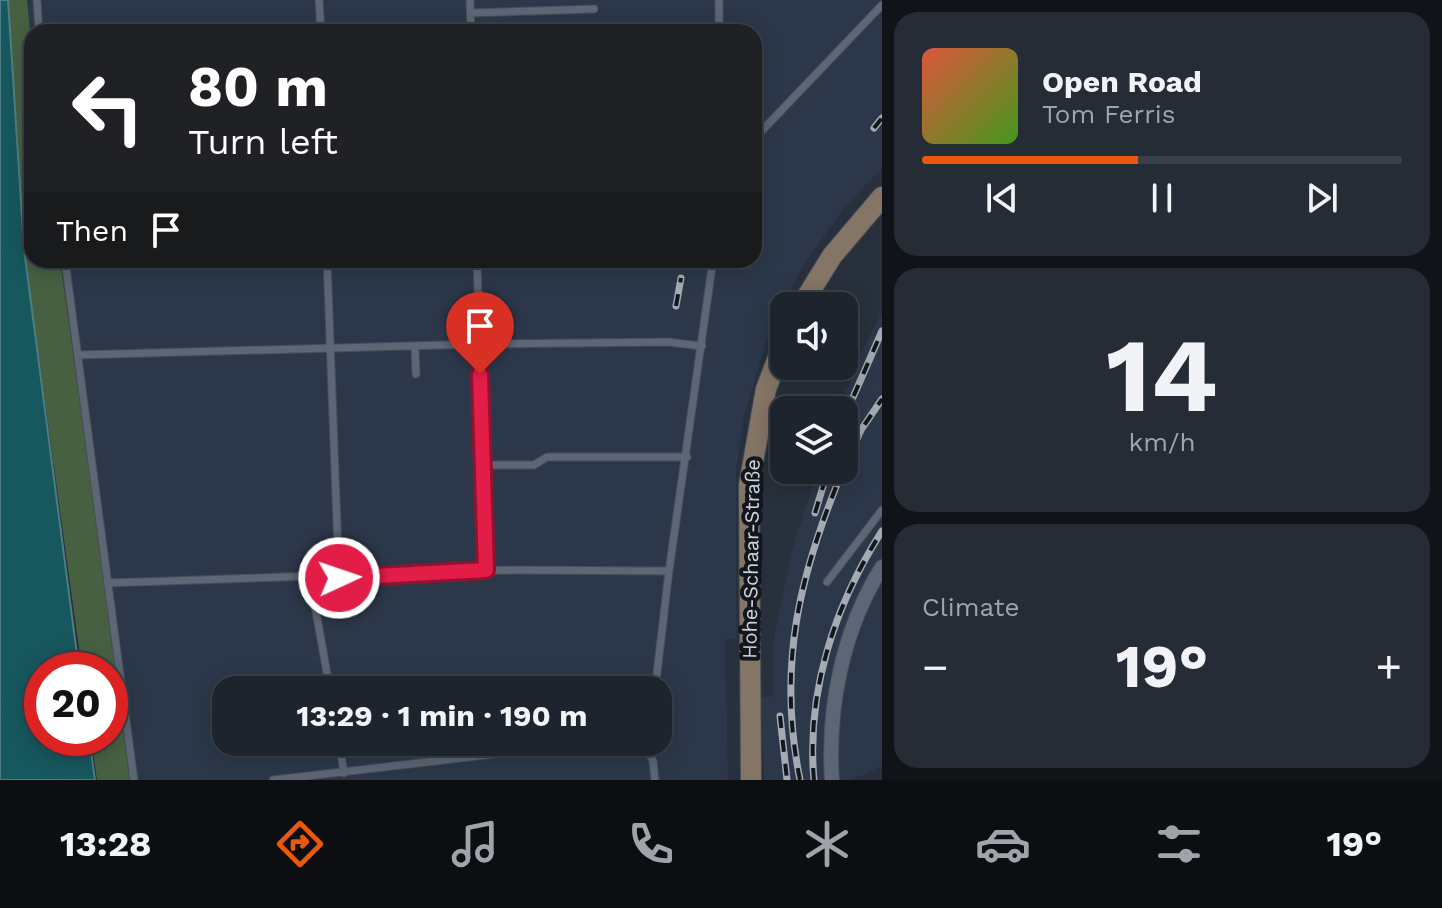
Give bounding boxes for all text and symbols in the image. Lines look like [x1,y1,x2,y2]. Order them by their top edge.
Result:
text: 80 m [188,54,328,120]
icon: left [56,56,160,160]
text: Open Road [1042,64,1202,99]
text: Tom Ferris [1042,99,1175,129]
text: Turn left [188,121,338,163]
icon: previous [980,176,1024,220]
icon: pause [1140,176,1184,220]
icon: next [1300,176,1344,220]
icon: arrive [144,208,188,252]
text: Then [56,213,128,248]
pin [446,292,514,374]
map controls [770,292,858,484]
button: sound [770,292,858,380]
icon: arrive [458,304,502,348]
text: 14 [1106,314,1218,436]
button: layers [770,396,858,484]
text: km/h [1129,427,1195,457]
street label: Hohe-Schaar-Straße [737,459,765,659]
position arrow [297,536,381,620]
text: Climate [922,592,1020,622]
text: 19° [1116,631,1208,702]
text: − [922,641,949,693]
text: + [1375,641,1402,693]
speed limit sign: 20 [24,652,128,756]
text: 13:29 · 1 min · 190 m [296,698,588,733]
icon: directions [272,816,328,872]
icon: music [447,816,503,872]
icon: phone [623,816,679,872]
icon: climate [799,816,855,872]
icon: car [975,816,1031,872]
icon: filters [1151,816,1207,872]
text: 13:28 [60,823,152,865]
text: 19° [1326,823,1382,865]

